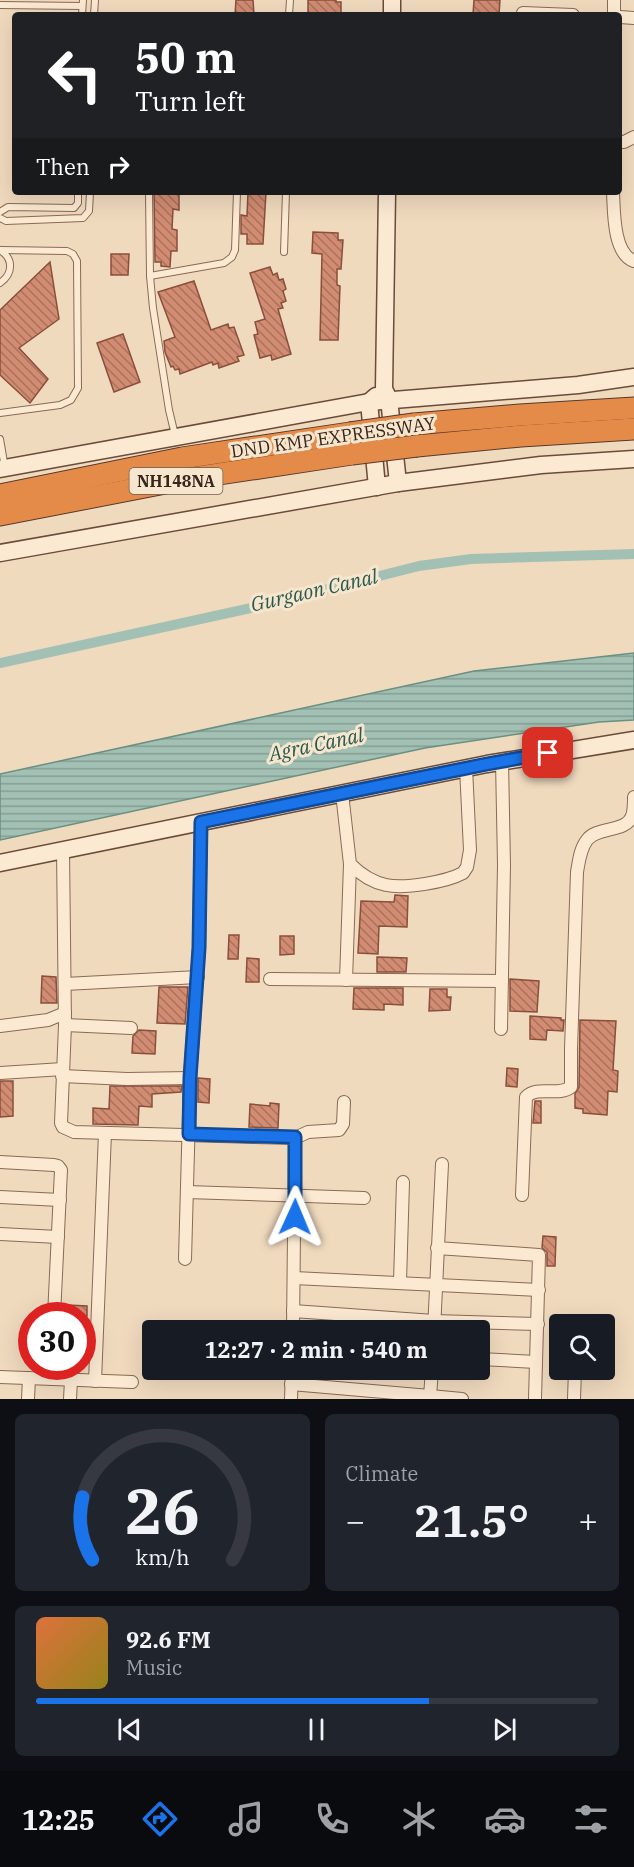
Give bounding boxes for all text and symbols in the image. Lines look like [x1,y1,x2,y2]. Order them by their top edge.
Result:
text: 50 m [135,30,236,85]
icon: left [36,36,114,114]
text: Turn left [135,83,246,118]
icon: right [102,150,135,183]
text: Then [36,152,90,181]
street label: DND KMP EXPRESSWAY [229,411,437,463]
road number: NH148NA [130,468,222,494]
water label: Gurgaon Canal [248,562,380,618]
water label: Agra Canal [264,721,366,768]
pin [522,727,573,778]
icon: arrive [531,736,564,769]
position arrow [263,1185,327,1249]
speed limit sign: 30 [18,1302,96,1380]
map controls [549,1314,615,1380]
button: search [549,1314,615,1380]
text: 12:27 · 2 min · 540 m [204,1335,428,1364]
text: Climate [346,1460,418,1487]
text: 26 [125,1470,200,1551]
text: 21.5° [414,1491,529,1549]
text: − [346,1499,365,1542]
text: + [578,1499,598,1542]
text: km/h [135,1543,189,1571]
text: 92.6 FM [126,1625,211,1654]
text: Music [126,1654,182,1681]
icon: previous [113,1713,146,1746]
icon: pause [300,1713,333,1746]
icon: next [488,1713,521,1746]
icon: directions [139,1798,181,1840]
icon: music [225,1798,267,1840]
icon: phone [311,1798,353,1840]
icon: climate [398,1798,440,1840]
icon: car [484,1798,526,1840]
icon: filters [570,1798,612,1840]
text: 12:25 [22,1802,95,1837]

